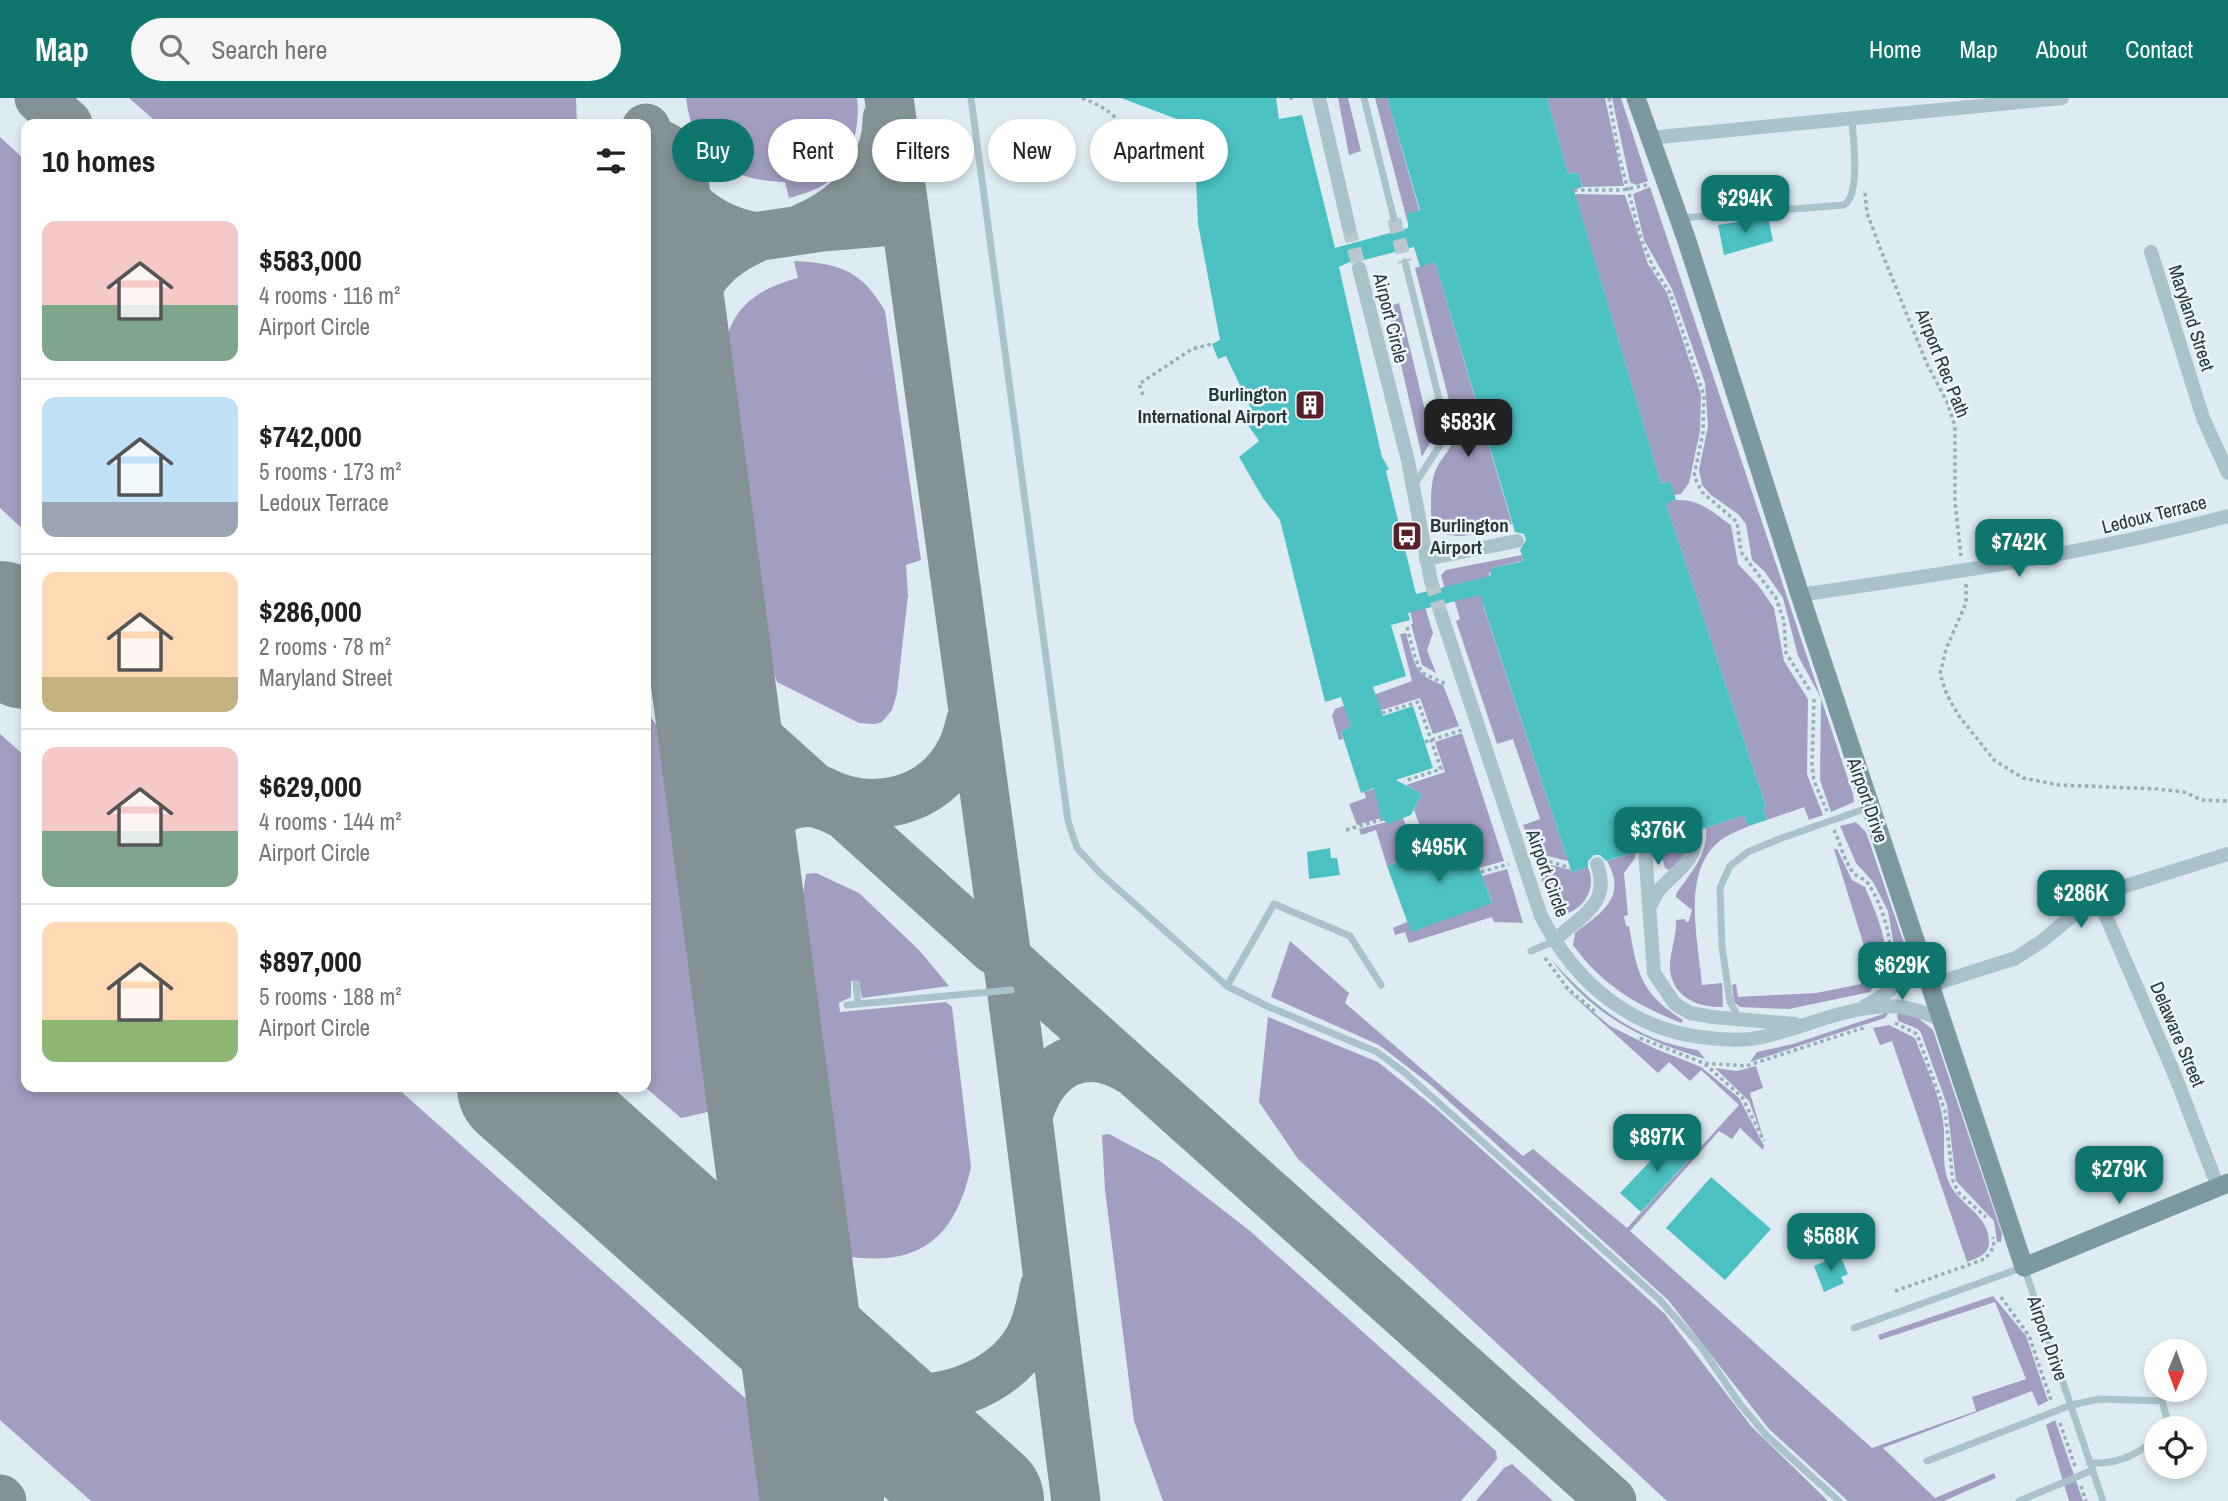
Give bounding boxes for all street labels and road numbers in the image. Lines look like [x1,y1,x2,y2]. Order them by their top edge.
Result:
street label: Maryland Street [2163,262,2222,375]
street label: Airport Circle [1367,269,1415,366]
street label: Airport Rec Path [1909,304,1977,421]
street label: Ledoux Terrace [2099,488,2209,540]
street label: Airport Drive [1841,753,1895,846]
street label: Airport Circle [1520,824,1576,921]
street label: Delaware Street [2144,978,2212,1091]
street label: Airport Drive [2021,1291,2075,1384]

